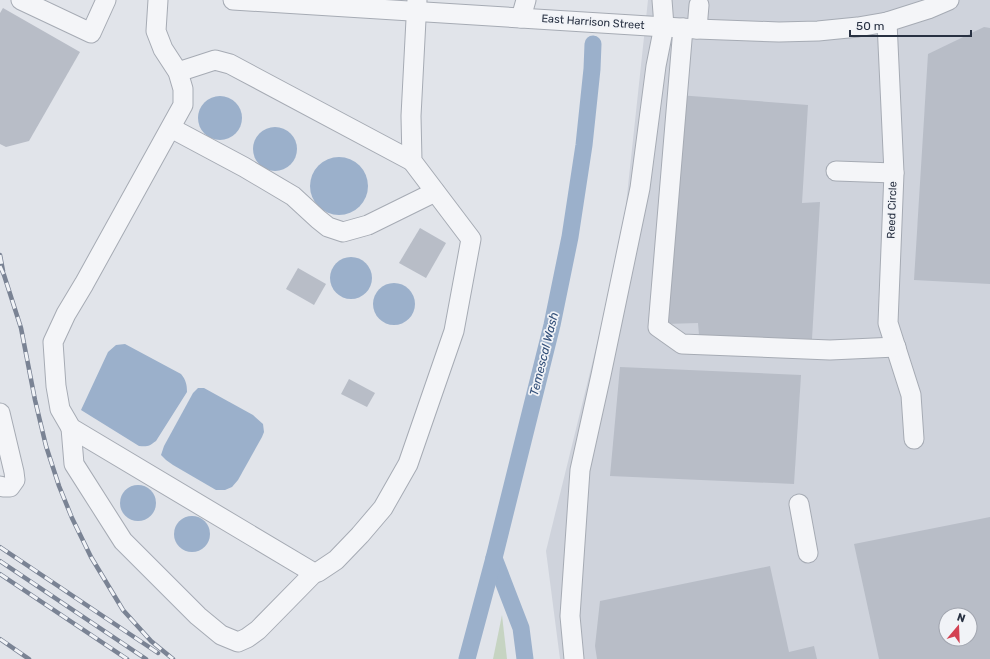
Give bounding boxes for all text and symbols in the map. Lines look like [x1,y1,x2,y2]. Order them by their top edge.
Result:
street label: East Harrison Street [541,12,646,32]
scale bar [850,12,971,38]
text: 50 m [856,19,884,33]
street label: Reed Circle [884,181,900,239]
water label: Temescal Wash [527,311,561,397]
north arrow [938,607,978,647]
text: N [955,611,967,625]

